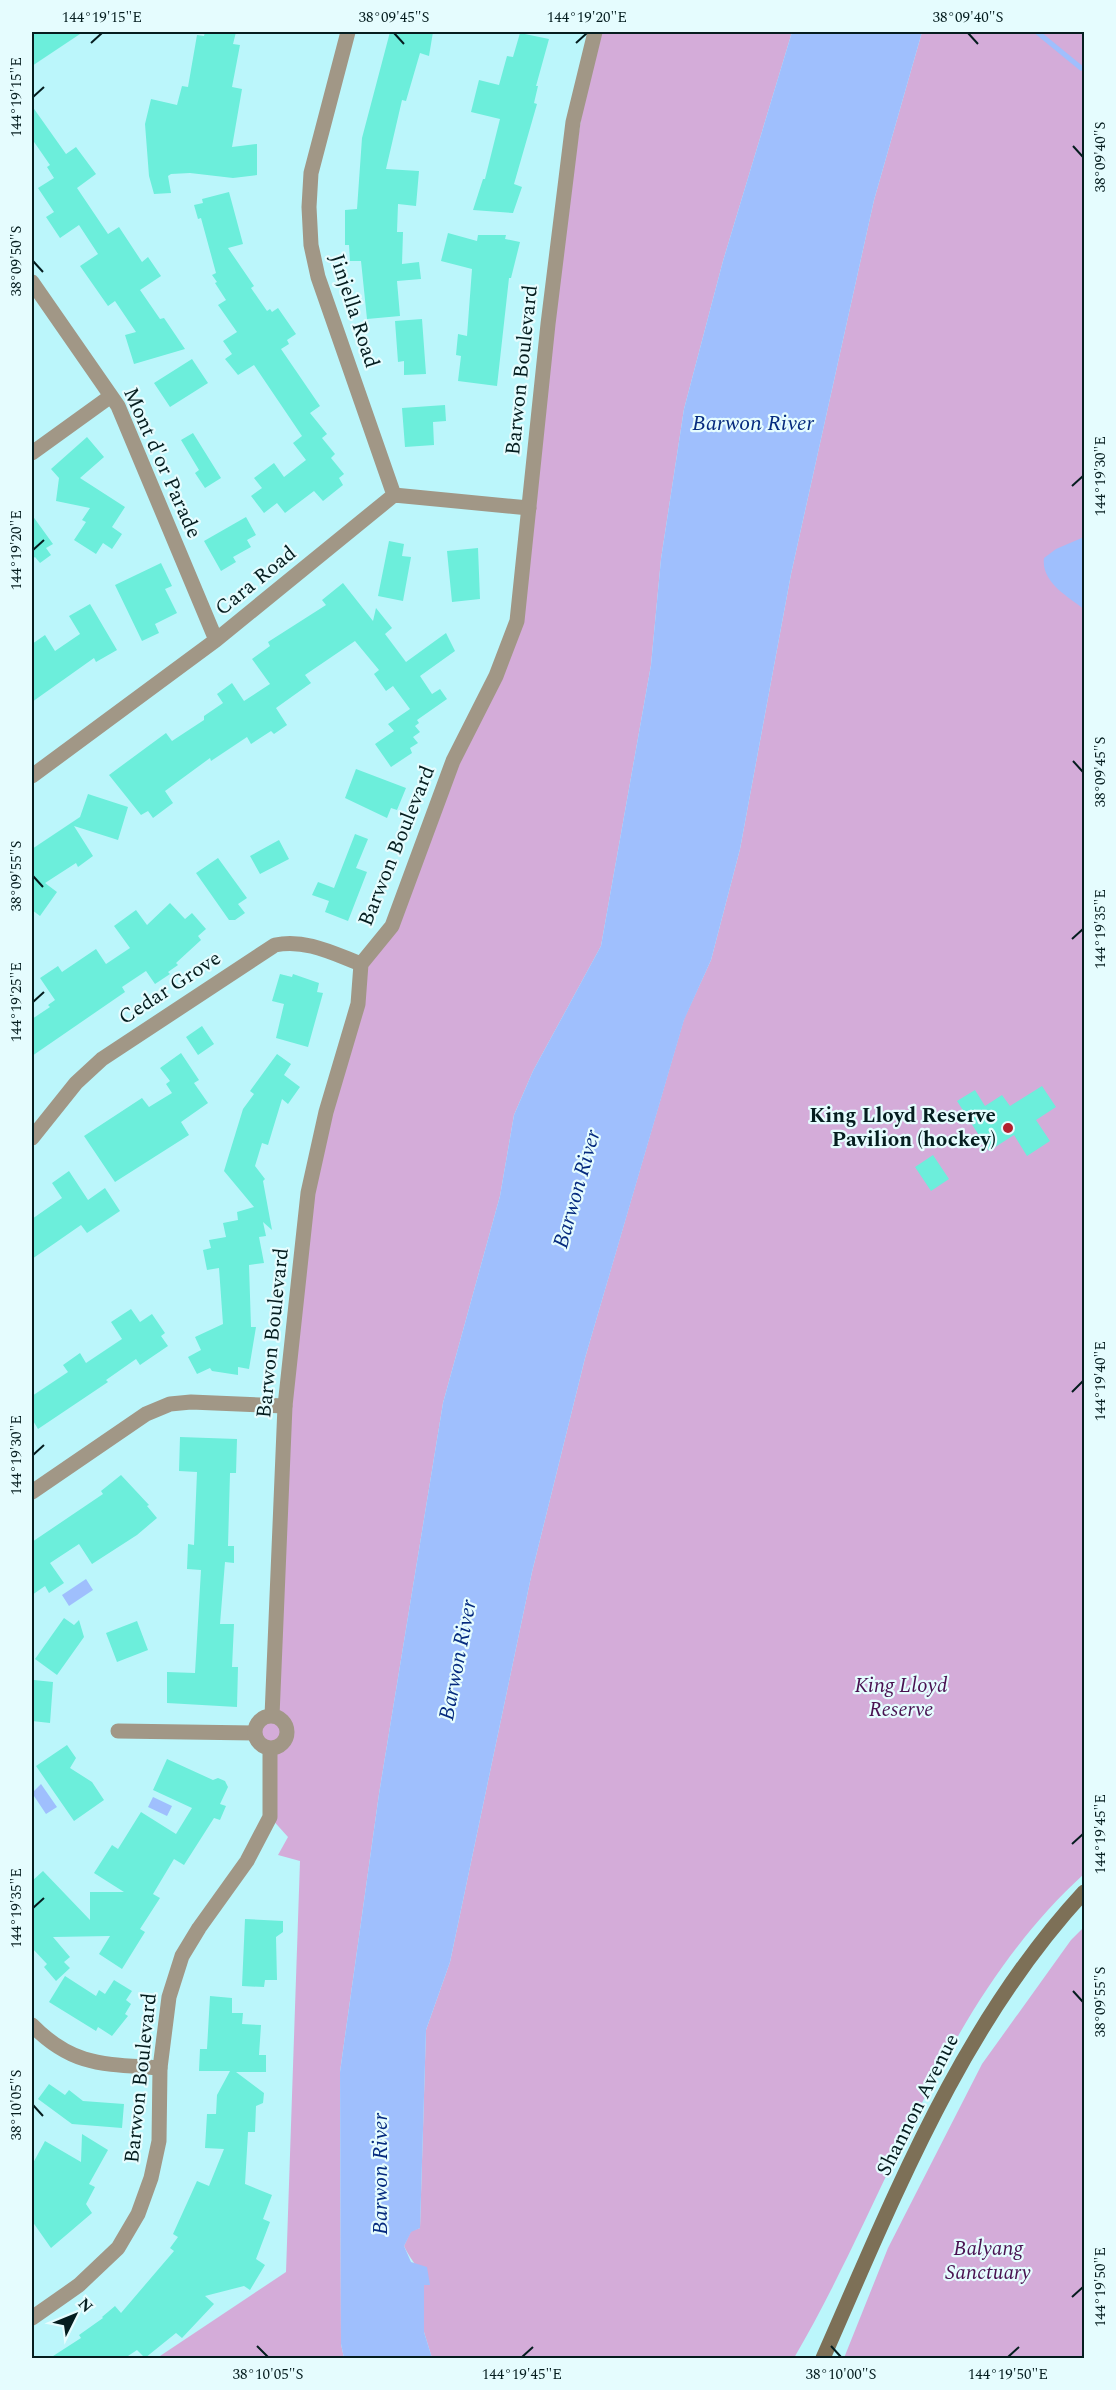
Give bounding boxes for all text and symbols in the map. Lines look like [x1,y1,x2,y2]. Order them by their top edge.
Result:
text: 144°19'15"E [62,6,142,29]
text: 38°09'45"S [359,6,430,29]
text: 144°19'20"E [547,6,627,29]
text: 38°09'40"S [933,6,1004,29]
text: 144°19'15"E [5,57,28,137]
text: 38°09'40"S [1089,121,1112,192]
text: 38°09'50"S [5,225,28,296]
street label: Jinjella Road [320,250,388,372]
street label: Barwon Boulevard [497,283,547,457]
street label: Mont d'or Parade [114,382,210,544]
water label: Barwon River [692,407,814,440]
text: 144°19'30"E [1089,436,1112,516]
text: 144°19'20"E [5,510,28,590]
street label: Cara Road [208,538,304,624]
text: 38°09'45"S [1089,736,1112,807]
street label: Barwon Boulevard [350,761,444,931]
text: 38°09'55"S [5,840,28,911]
text: 144°19'35"E [1089,889,1112,969]
street label: Cedar Grove [112,943,228,1033]
text: 144°19'25"E [5,962,28,1042]
place label: King Lloyd Reserve Pavilion (hockey) [809,1100,996,1156]
marker: King Lloyd Reserve Pavilion (hockey) [1001,1121,1015,1135]
water label: Barwon River [544,1125,610,1252]
street label: Barwon Boulevard [248,1246,298,1420]
text: 144°19'40"E [1089,1341,1112,1421]
text: 144°19'30"E [5,1415,28,1495]
water label: Barwon River [430,1597,486,1723]
park label: King Lloyd Reserve [854,1670,948,1726]
text: 144°19'45"E [1089,1794,1112,1874]
text: 144°19'35"E [5,1868,28,1948]
text: 38°09'55"S [1089,1966,1112,2037]
street label: Barwon Boulevard [116,1991,166,2165]
street label: Shannon Avenue [868,2028,968,2182]
text: 38°10'05"S [5,2069,28,2140]
water label: Barwon River [364,2113,397,2235]
park label: Balyang Sanctuary [945,2233,1031,2289]
text: 144°19'50"E [1089,2247,1112,2327]
north arrow [45,2285,105,2345]
text: N [72,2292,98,2318]
text: 38°10'05"S [233,2363,304,2386]
text: 144°19'45"E [482,2363,562,2386]
text: 38°10'00"S [806,2363,877,2386]
text: 144°19'50"E [968,2363,1048,2386]

